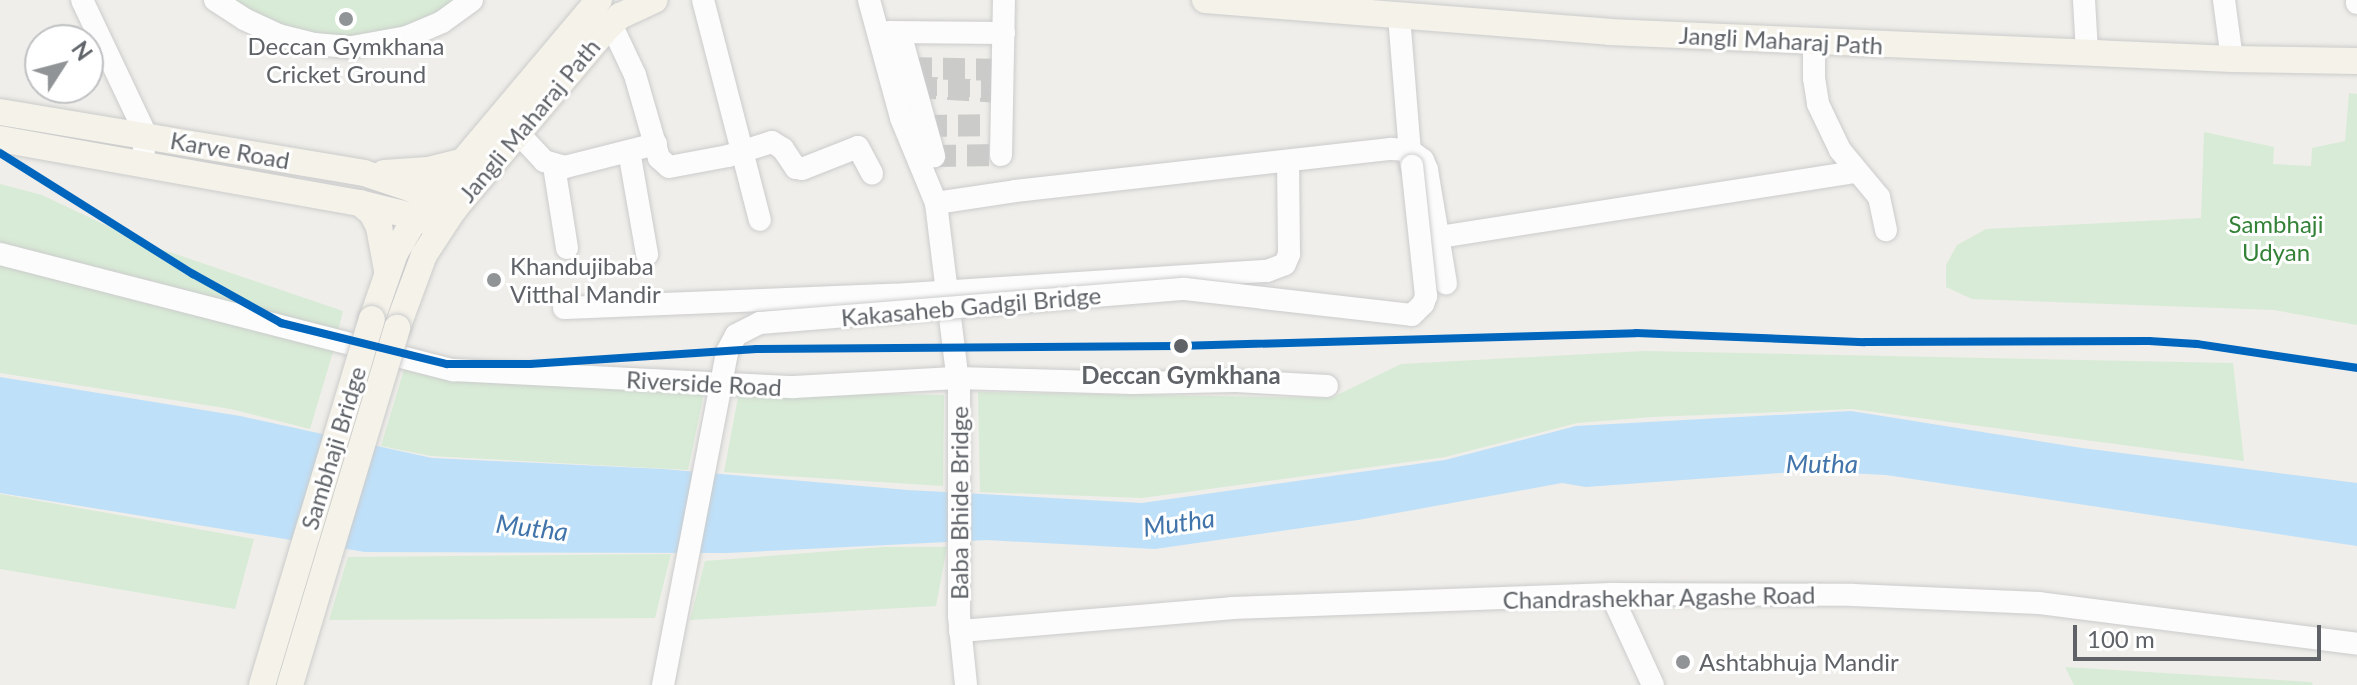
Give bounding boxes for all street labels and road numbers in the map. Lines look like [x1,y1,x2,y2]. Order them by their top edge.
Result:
street label: Jangli Maharaj Path [1678,20,1884,60]
street label: Jangli Maharaj Path [452,32,606,208]
street label: Karve Road [168,125,292,175]
street label: Kakasaheb Gadgil Bridge [840,280,1102,332]
street label: Sambhaji Bridge [295,363,371,533]
street label: Riverside Road [626,365,782,401]
street label: Baba Bhide Bridge [945,406,973,600]
street label: Chandrashekhar Agashe Road [1502,580,1816,614]

